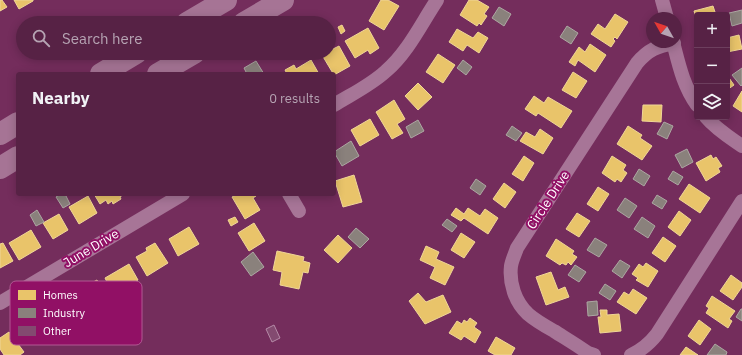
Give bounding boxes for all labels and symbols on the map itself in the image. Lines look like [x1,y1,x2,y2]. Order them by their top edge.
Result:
north arrow [646,12,682,48]
street label: Circle Drive [523,167,573,233]
street label: June Drive [60,225,122,271]
legend [10,281,142,345]
text: Homes [43,288,78,302]
text: Industry [43,306,86,320]
text: Other [43,324,71,338]

